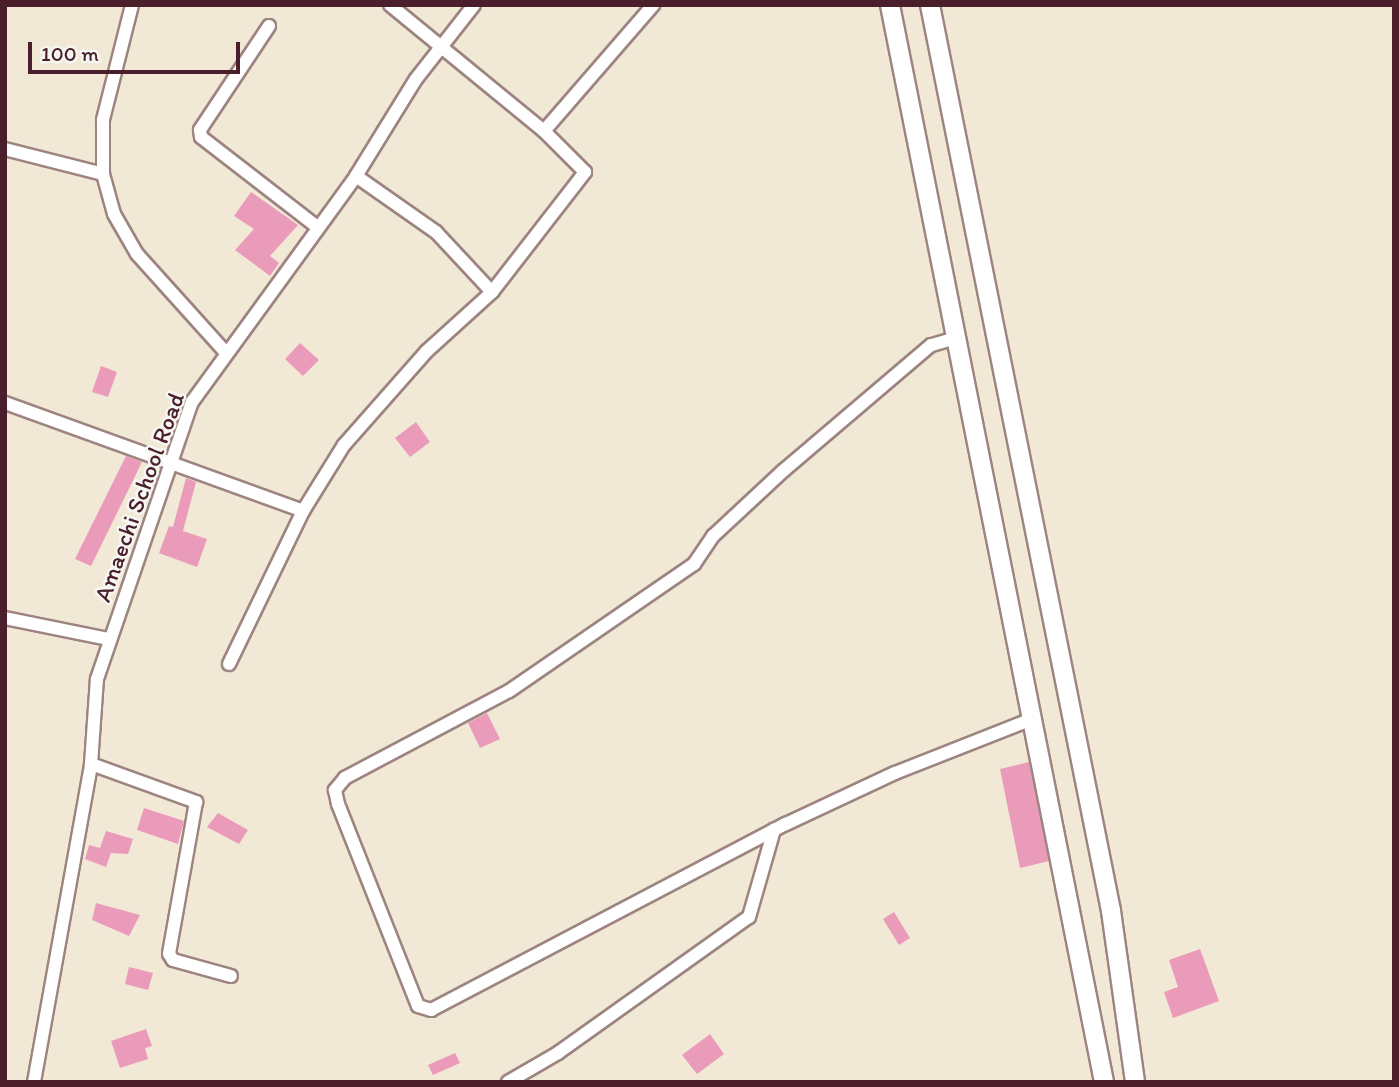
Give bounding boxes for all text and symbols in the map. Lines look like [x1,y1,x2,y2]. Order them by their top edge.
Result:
scale bar [32,28,243,72]
text: 100 m [41,41,99,66]
street label: Amaechi School Road [88,389,190,605]

